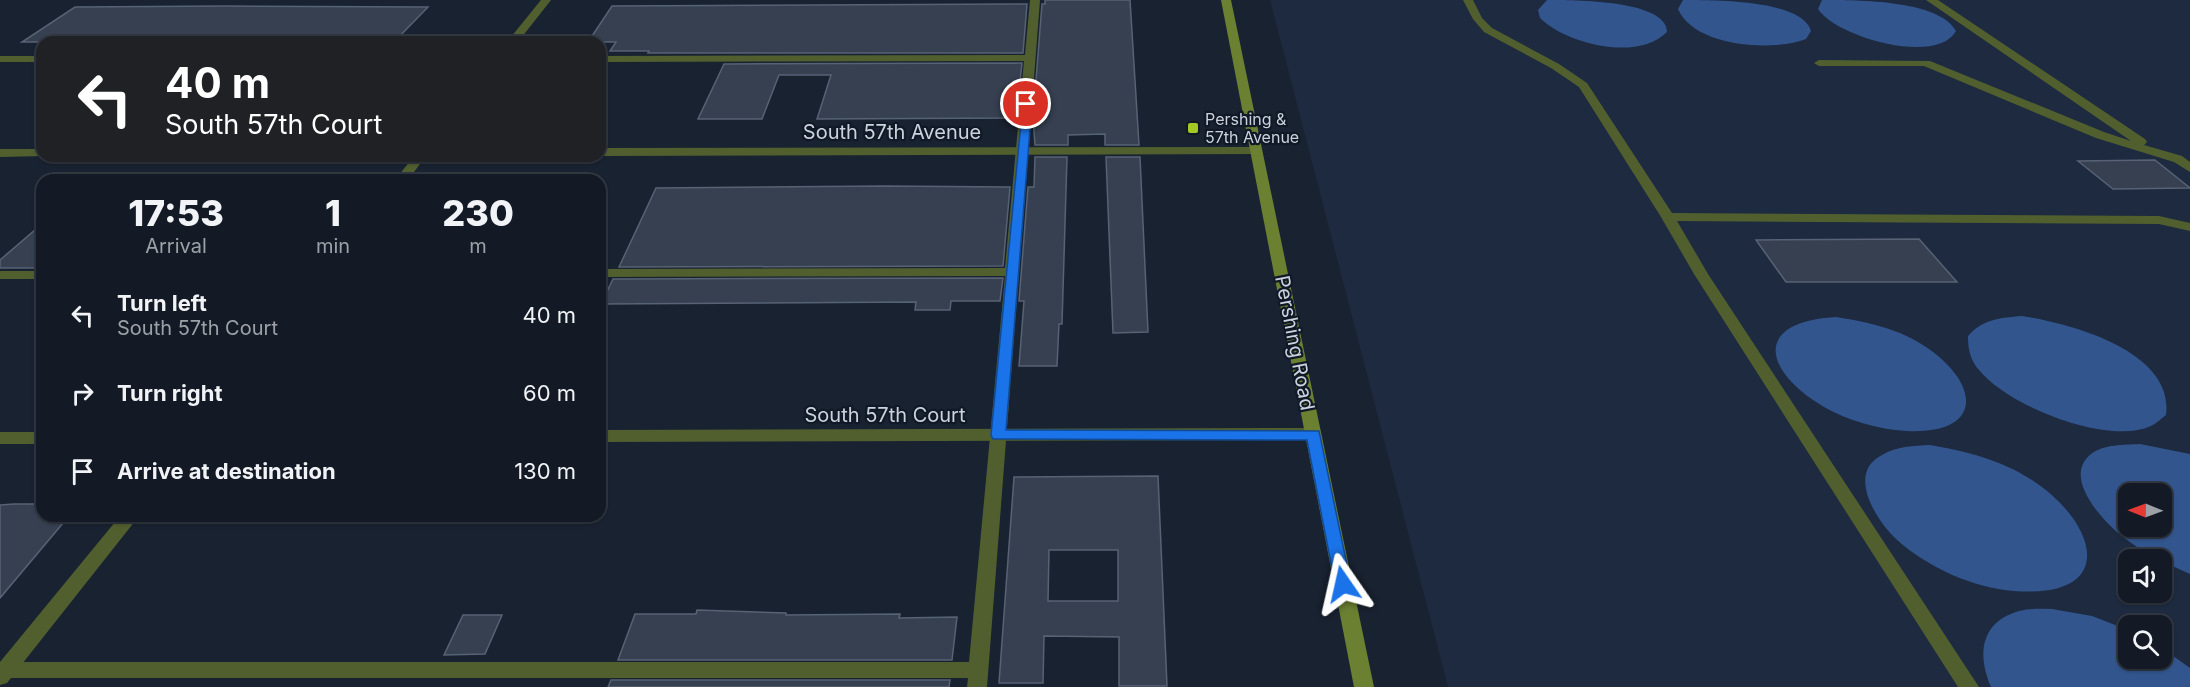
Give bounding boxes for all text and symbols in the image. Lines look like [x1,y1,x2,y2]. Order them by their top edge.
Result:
text: 40 m [165,57,270,108]
icon: left [66,60,144,138]
pin [1000,78,1051,129]
icon: arrive [1009,87,1042,120]
text: South 57th Court [165,108,382,141]
place label: Pershing & 57th Avenue [1205,109,1299,147]
street label: South 57th Avenue [803,120,981,144]
marker: Pershing & 57th Avenue [1186,121,1200,135]
text: 17:53 [128,191,224,235]
text: 1 [325,191,341,235]
text: 230 [442,191,514,235]
text: Arrival [145,234,207,258]
text: min [316,234,350,258]
text: m [469,234,487,258]
street label: Pershing Road [1270,273,1320,413]
text: Turn left [117,290,207,316]
icon: left [66,299,99,332]
text: 40 m [522,302,576,328]
text: South 57th Court [117,316,278,340]
icon: right [66,377,99,410]
text: Turn right [117,380,223,406]
text: 60 m [523,380,576,406]
street label: South 57th Court [805,403,966,427]
icon: arrive [66,455,99,488]
text: Arrive at destination [117,458,336,484]
text: 130 m [514,458,576,484]
north arrow [2118,483,2172,537]
map controls [2118,483,2172,669]
button: sound [2118,549,2172,603]
position arrow [1311,552,1375,616]
button: search [2118,615,2172,669]

